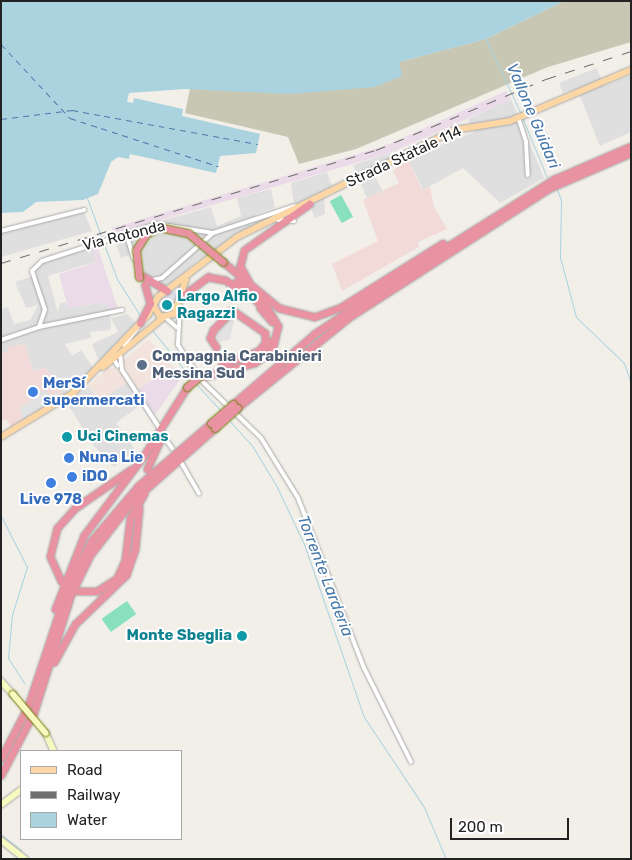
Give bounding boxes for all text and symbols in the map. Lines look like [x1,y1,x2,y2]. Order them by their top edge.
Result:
water label: Vallone Guidari [502,60,564,172]
street label: Strada Statale 114 [343,122,465,192]
street label: Via Rotonda [81,217,167,255]
place label: Largo Alfio Ragazzi [177,287,258,322]
marker: Largo Alfio Ragazzi [161,299,173,311]
place label: Compagnia Carabinieri Messina Sud [152,347,322,382]
marker: Compagnia Carabinieri Messina Sud [136,359,148,371]
place label: MerSí supermercati [43,374,144,409]
marker: MerSí supermercati [27,386,39,398]
place label: Uci Cinemas [77,428,168,446]
marker: Uci Cinemas [61,431,73,443]
place label: Nuna Lie [79,449,143,467]
marker: Nuna Lie [63,452,75,464]
place label: iDO [82,468,108,486]
marker: iDO [66,471,78,483]
marker: Live 978 [45,477,57,489]
place label: Live 978 [20,491,82,509]
water label: Torrente Larderia [293,512,357,640]
place label: Monte Sbeglia [126,627,232,645]
marker: Monte Sbeglia [236,630,248,642]
legend [20,750,182,840]
text: Road [67,761,103,779]
text: Railway [67,786,121,804]
scale bar [452,808,571,840]
text: Water [67,811,107,829]
text: 200 m [458,818,503,836]

